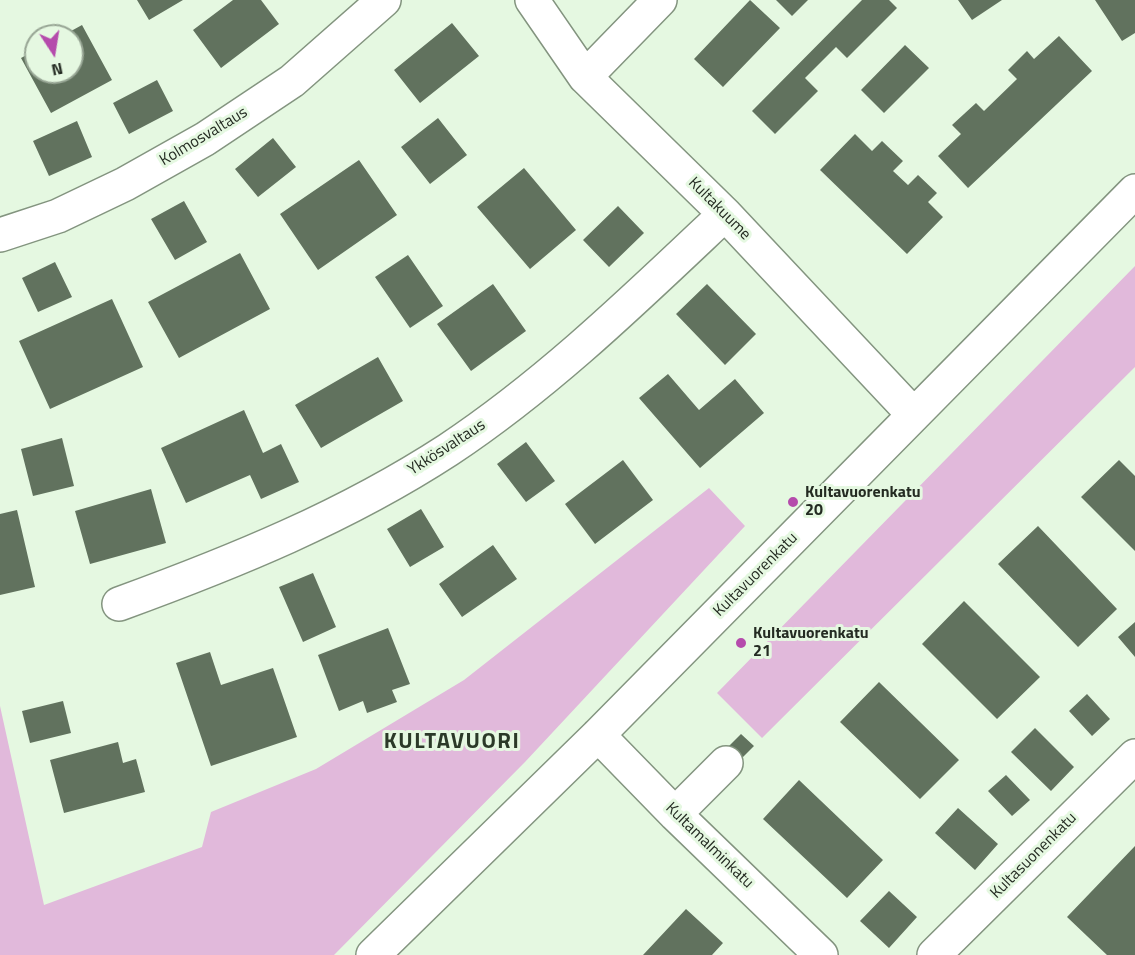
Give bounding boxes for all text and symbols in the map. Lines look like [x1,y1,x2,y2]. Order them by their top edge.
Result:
north arrow [24,24,84,84]
text: N [49,57,65,83]
street label: Kolmosvaltaus [157,103,251,171]
street label: Kultakuume [684,174,754,244]
street label: Ykkösvaltaus [405,416,489,480]
place label: Kultavuorenkatu 20 [805,483,921,521]
marker: Kultavuorenkatu 20 [786,495,800,509]
street label: Kultavuorenkatu [710,529,802,621]
place label: Kultavuorenkatu 21 [753,624,869,662]
marker: Kultavuorenkatu 21 [734,636,748,650]
district label: KULTAVUORI [384,730,520,756]
street label: Kultamalminkatu [661,799,757,893]
street label: Kultasuonenkatu [987,809,1081,903]

